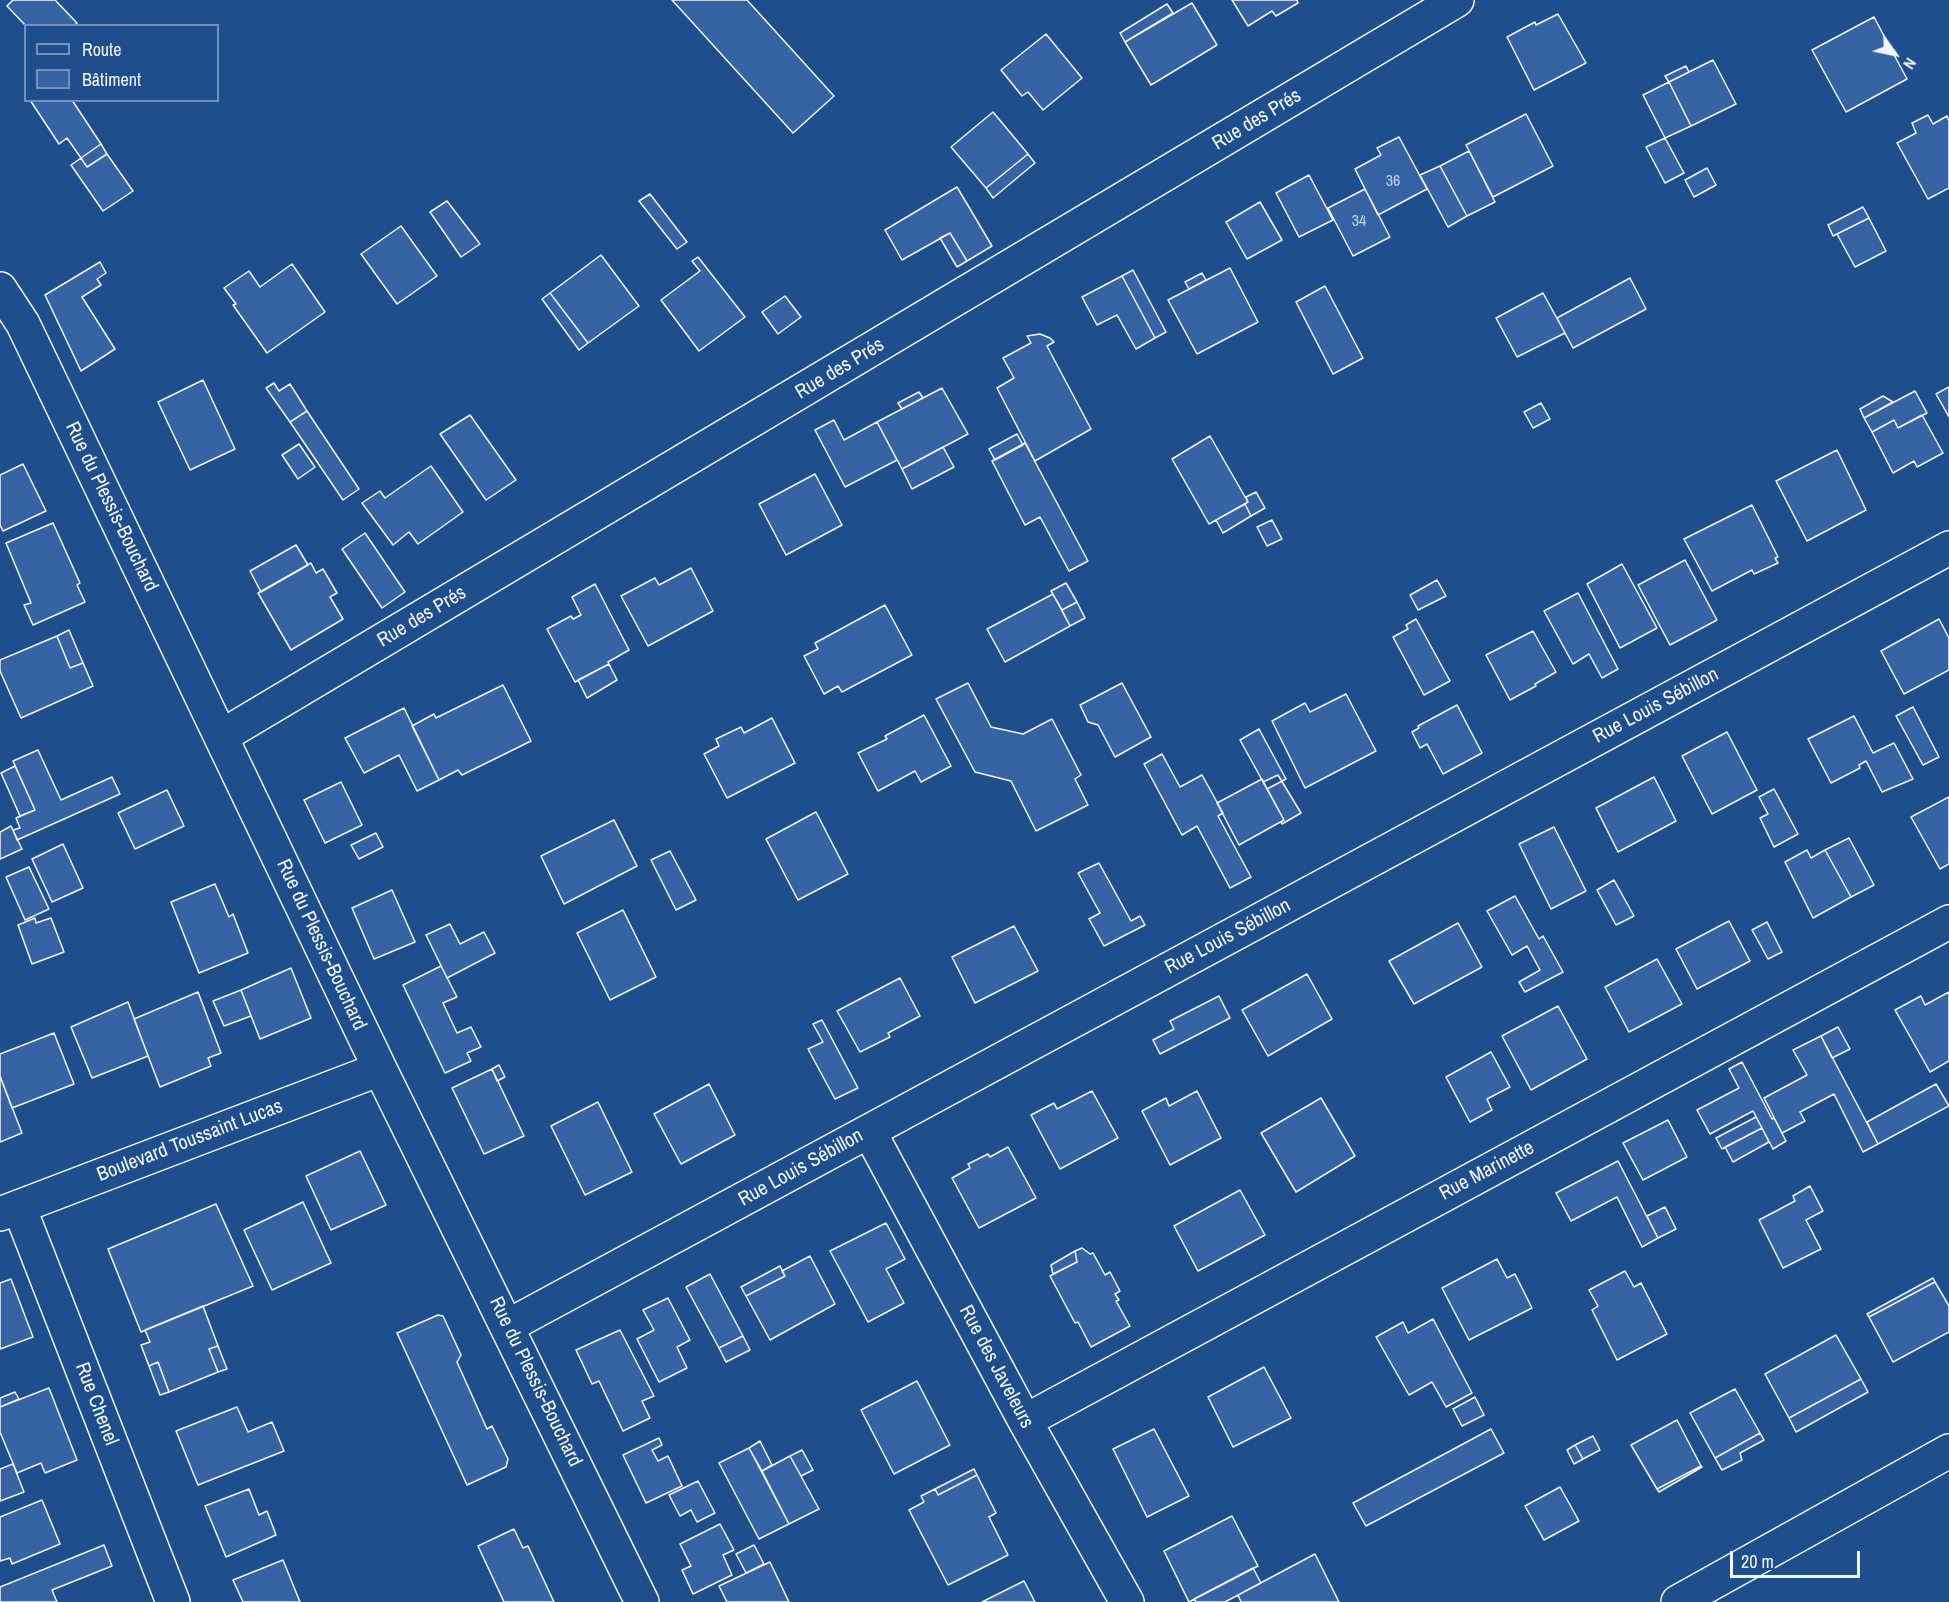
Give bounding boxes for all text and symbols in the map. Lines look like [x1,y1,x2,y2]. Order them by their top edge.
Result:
legend [24,24,219,102]
north arrow [1865,24,1925,84]
text: Route [82,37,121,62]
text: N [1898,54,1922,74]
text: Bâtiment [82,67,141,92]
street label: Rue des Prés [1208,84,1306,156]
house number: 36 [1386,172,1400,192]
house number: 34 [1352,212,1366,232]
street label: Rue des Prés [791,333,889,405]
street label: Rue du Plessis-Bouchard [59,418,163,596]
street label: Rue des Prés [373,581,471,653]
street label: Rue Louis Sébillon [1589,663,1723,749]
street label: Rue du Plessis-Bouchard [271,856,371,1034]
street label: Rue Louis Sébillon [1161,894,1295,980]
street label: Boulevard Toussaint Lucas [94,1095,286,1187]
street label: Rue Louis Sébillon [735,1124,867,1212]
street label: Rue Marinette [1435,1136,1539,1206]
street label: Rue du Plessis-Bouchard [483,1293,587,1471]
street label: Rue des Javeleurs [954,1301,1038,1433]
street label: Rue Chenel [69,1359,123,1449]
scale bar [1733,1539,1864,1577]
text: 20 m [1741,1549,1774,1574]

